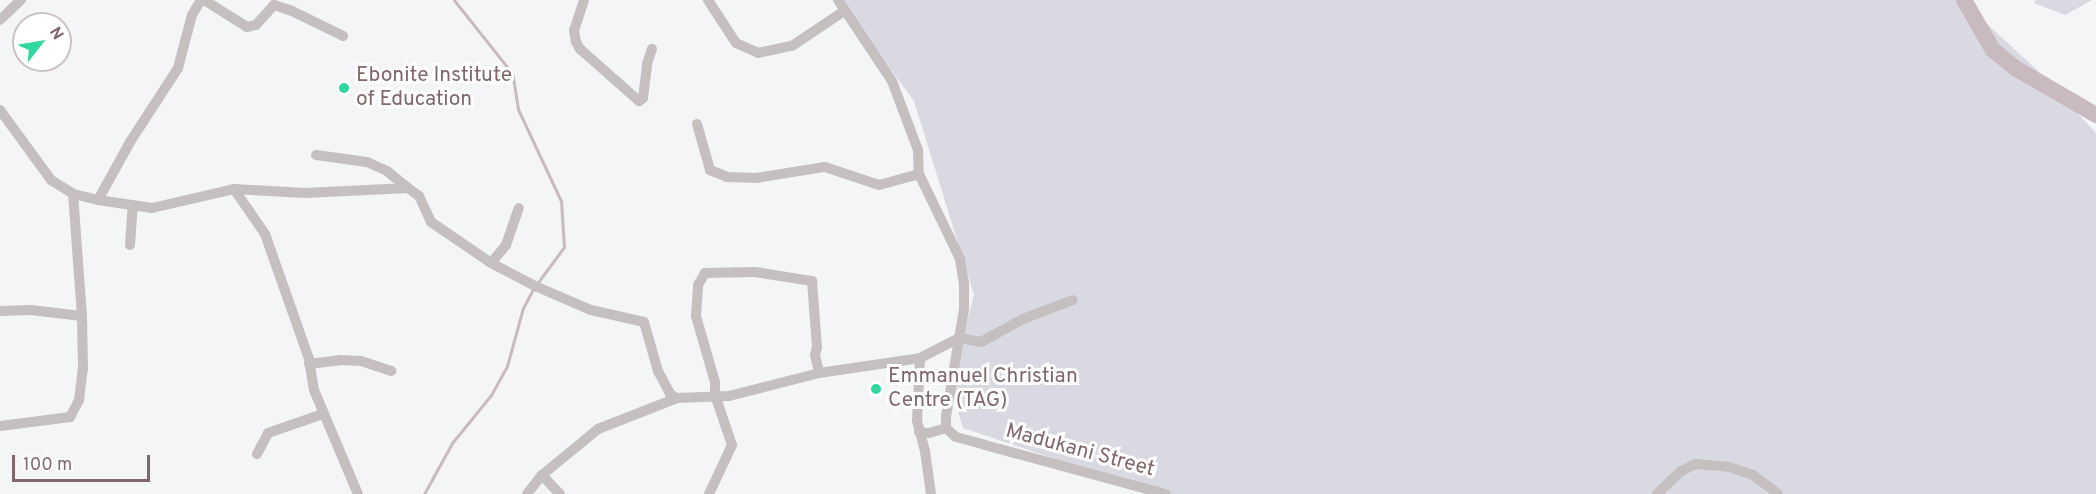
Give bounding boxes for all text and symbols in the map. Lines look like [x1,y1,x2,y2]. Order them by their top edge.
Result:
north arrow [12,12,72,72]
text: N [44,24,67,44]
place label: Ebonite Institute of Education [356,63,512,113]
marker: Ebonite Institute of Education [337,81,351,95]
place label: Emmanuel Christian Centre (TAG) [888,364,1078,414]
marker: Emmanuel Christian Centre (TAG) [869,382,883,396]
street label: Madukani Street [1003,419,1157,483]
scale bar [15,443,153,481]
text: 100 m [23,454,72,477]

